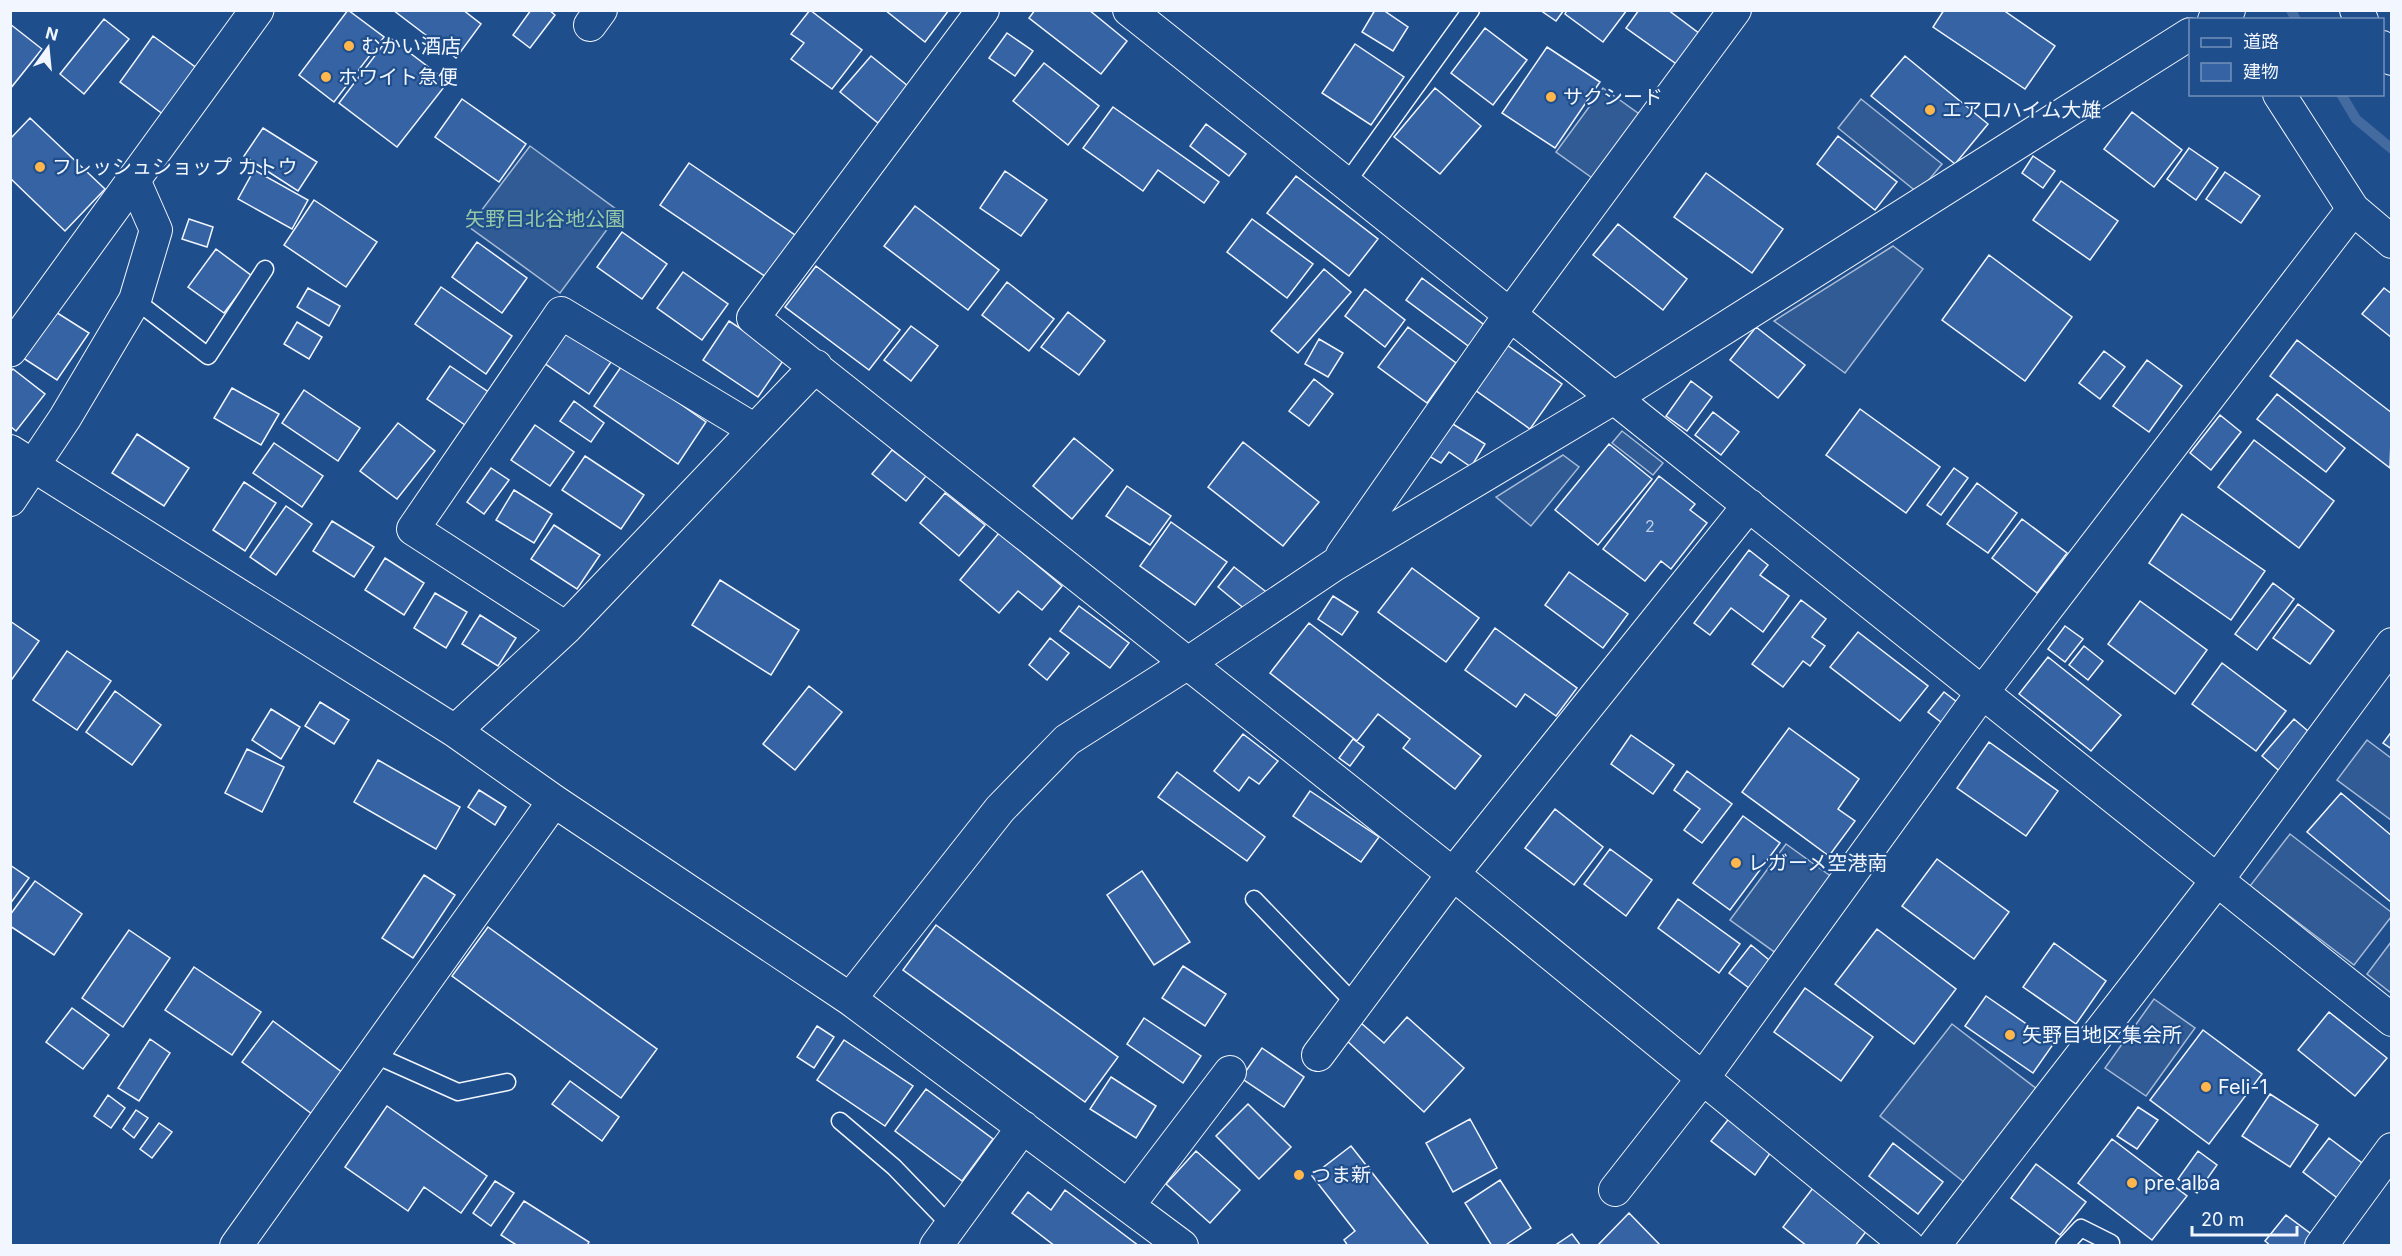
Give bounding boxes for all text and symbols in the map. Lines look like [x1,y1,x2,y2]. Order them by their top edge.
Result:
north arrow [18,18,78,78]
legend [2189,18,2384,96]
text: N [43,22,60,45]
text: 道路 [2243,31,2279,52]
place label: むかい酒店 [361,34,461,58]
marker: むかい酒店 [342,39,356,53]
text: 建物 [2243,61,2279,82]
place label: ホワイト急便 [338,65,458,89]
marker: ホワイト急便 [319,70,333,84]
place label: サクシード [1563,85,1663,109]
marker: サクシード [1544,90,1558,104]
place label: エアロハイム大雄 [1942,98,2101,122]
marker: エアロハイム大雄 [1923,103,1937,117]
place label: フレッシュショップ カトウ [52,155,298,179]
marker: フレッシュショップ カトウ [33,160,47,174]
park label: 矢野目北谷地公園 [465,207,625,231]
house number: 2 [1645,516,1655,536]
place label: レガーメ空港南 [1748,851,1887,875]
marker: レガーメ空港南 [1729,856,1743,870]
place label: 矢野目地区集会所 [2022,1023,2182,1047]
marker: 矢野目地区集会所 [2003,1028,2017,1042]
place label: Feli-1 [2218,1075,2268,1099]
marker: Feli-1 [2199,1080,2213,1094]
place label: つま新 [1311,1163,1371,1187]
marker: つま新 [1292,1168,1306,1182]
place label: pre alba [2144,1171,2220,1195]
marker: pre alba [2125,1176,2139,1190]
scale bar [2192,1199,2297,1237]
text: 20 m [2201,1209,2244,1230]

